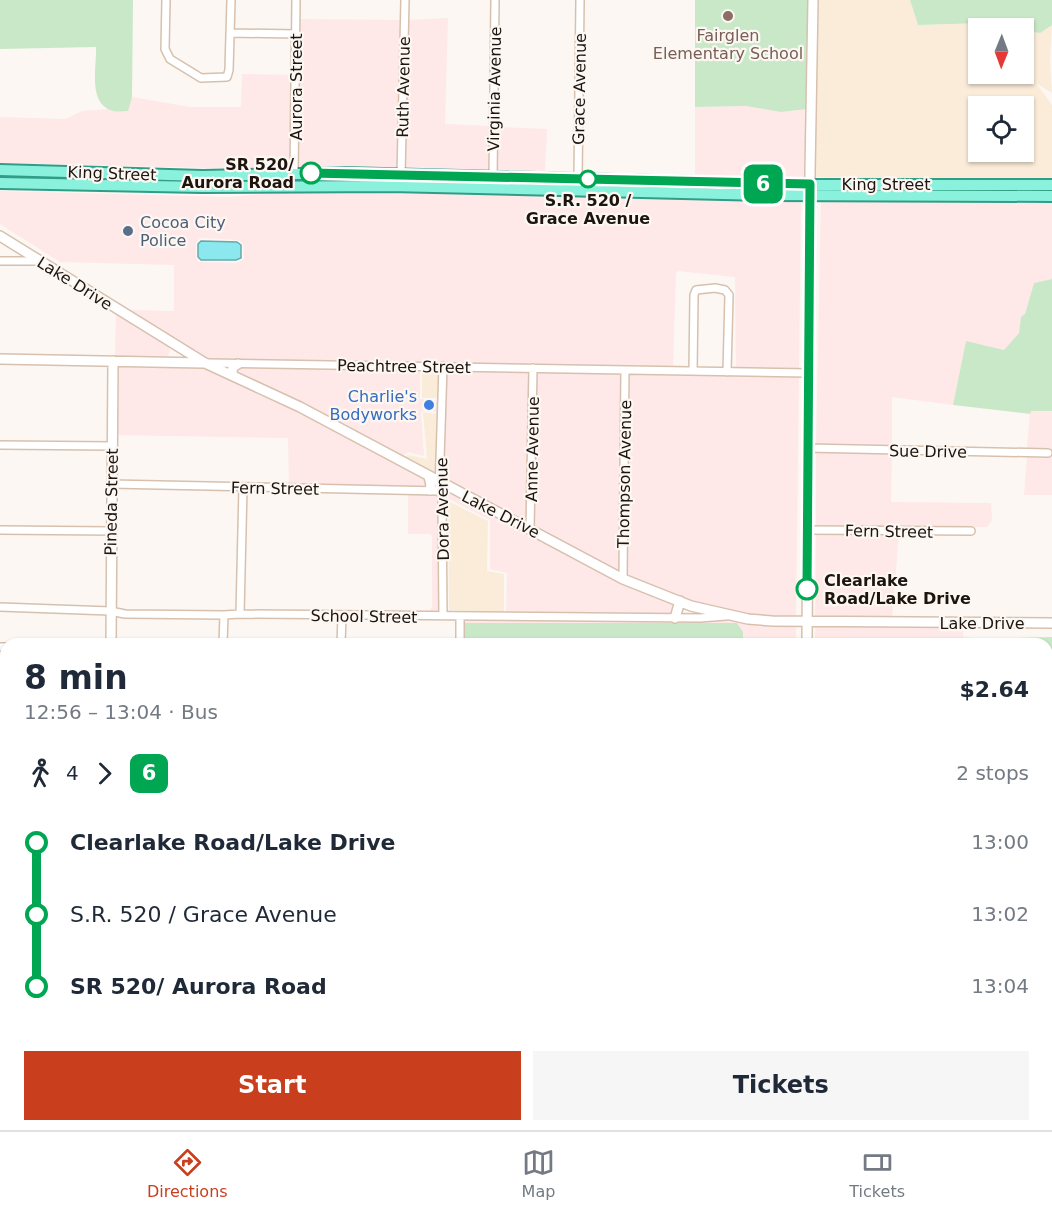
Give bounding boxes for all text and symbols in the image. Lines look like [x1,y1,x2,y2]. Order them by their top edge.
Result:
marker: Fairglen Elementary School [721,9,735,23]
north arrow [968,18,1034,84]
map controls [968,18,1034,162]
street label: Virginia Avenue [484,26,505,152]
place label: Fairglen Elementary School [653,26,803,63]
street label: Aurora Street [287,33,306,141]
street label: Grace Avenue [569,33,590,145]
street label: Ruth Avenue [393,36,414,138]
button: locate [968,96,1034,162]
place label: SR 520/ Aurora Road [182,155,294,192]
street label: King Street [67,162,157,185]
marker: SR 520/ Aurora Road [300,162,322,184]
line badge: 6 [744,164,783,204]
marker: S.R. 520 / Grace Avenue [579,170,597,188]
text: 6 [756,172,770,196]
street label: King Street [842,175,930,194]
place label: S.R. 520 / Grace Avenue [526,191,650,228]
place label: Cocoa City Police [140,213,226,250]
marker: Cocoa City Police [121,224,135,238]
street label: Lake Drive [34,253,116,314]
street label: Peachtree Street [337,356,471,377]
place label: Charlie's Bodyworks [330,387,417,424]
street label: Anne Avenue [522,396,543,502]
marker: Charlie's Bodyworks [422,398,436,412]
street label: Thompson Avenue [614,400,635,549]
street label: Sue Drive [889,441,967,462]
street label: Pineda Street [101,448,122,556]
street label: Dora Avenue [432,457,453,561]
street label: Fern Street [231,478,319,499]
street label: Lake Drive [459,487,543,542]
street label: Fern Street [845,521,933,542]
place label: Clearlake Road/Lake Drive [824,571,971,608]
marker: Clearlake Road/Lake Drive [796,578,818,600]
street label: School Street [310,606,418,627]
street label: Lake Drive [940,614,1025,633]
text: 8 min [24,658,128,697]
text: $2.64 [959,677,1029,702]
text: 12:56 – 13:04 · Bus [24,700,218,724]
icon: walk [24,757,57,790]
icon: forward [88,757,121,790]
text: 4 [66,761,79,785]
text: 6 [142,761,156,785]
text: 2 stops [956,761,1029,785]
text: Clearlake Road/Lake Drive [70,830,395,855]
text: 13:00 [971,830,1029,854]
text: S.R. 520 / Grace Avenue [70,902,337,927]
text: 13:02 [971,902,1029,926]
text: SR 520/ Aurora Road [70,974,327,999]
text: 13:04 [971,974,1029,998]
button: Start [24,1051,521,1120]
button: Tickets [533,1051,1029,1120]
tab: Directions [147,1146,228,1201]
tab: Map [522,1146,555,1201]
tab: Tickets [849,1146,905,1201]

